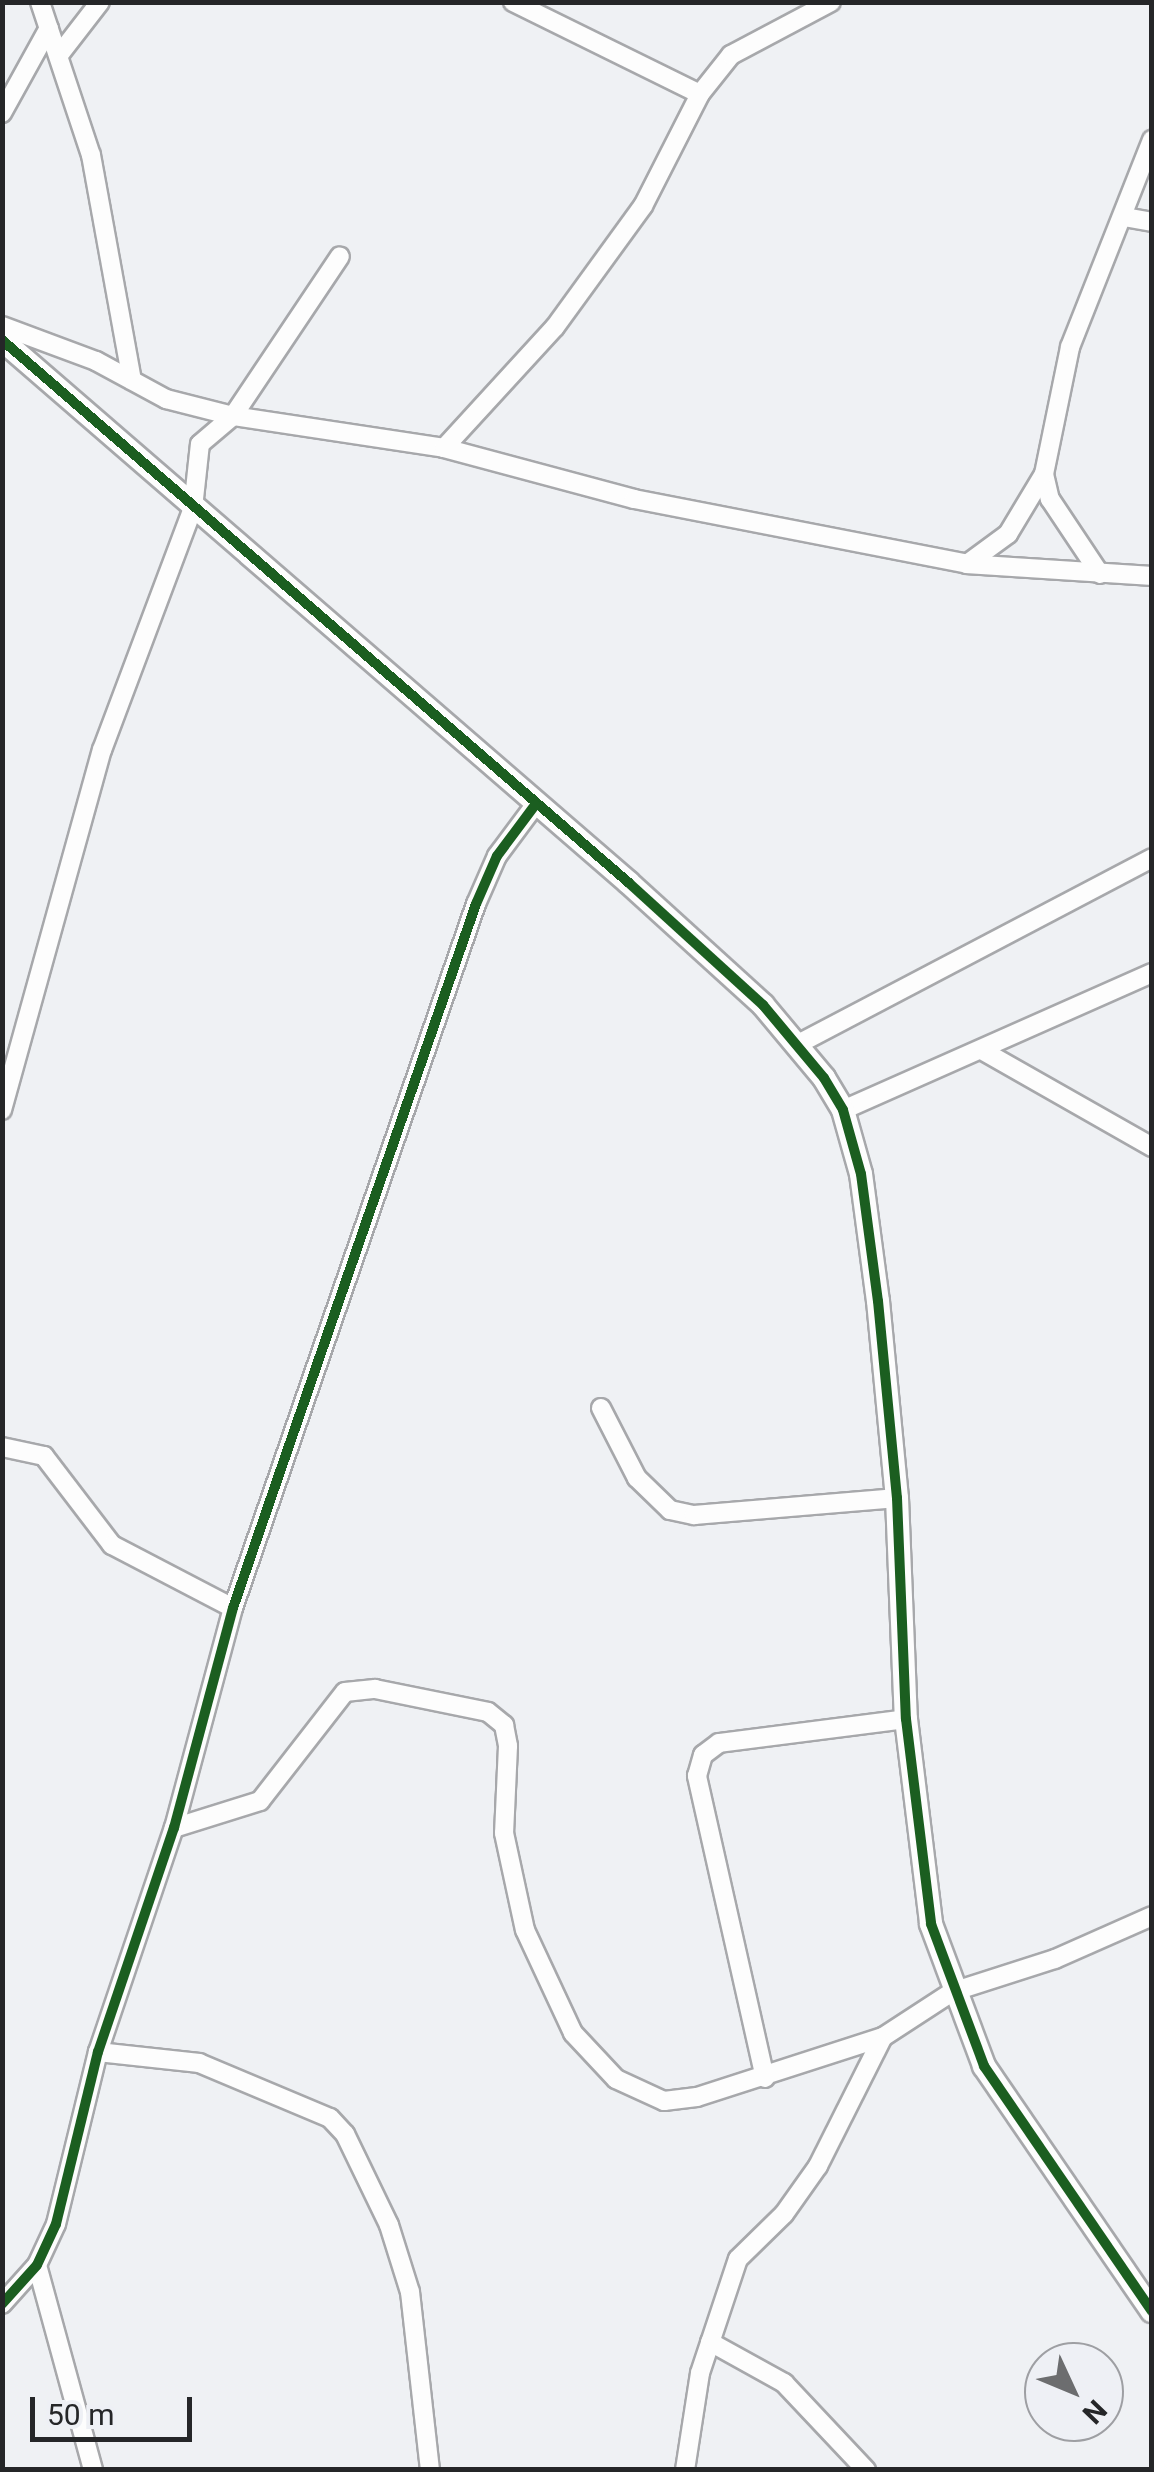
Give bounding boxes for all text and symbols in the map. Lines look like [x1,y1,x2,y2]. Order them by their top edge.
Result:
north arrow [1024,2342,1124,2442]
scale bar [35,2377,198,2439]
text: N [1076,2393,1113,2430]
text: 50 m [47,2397,114,2432]

